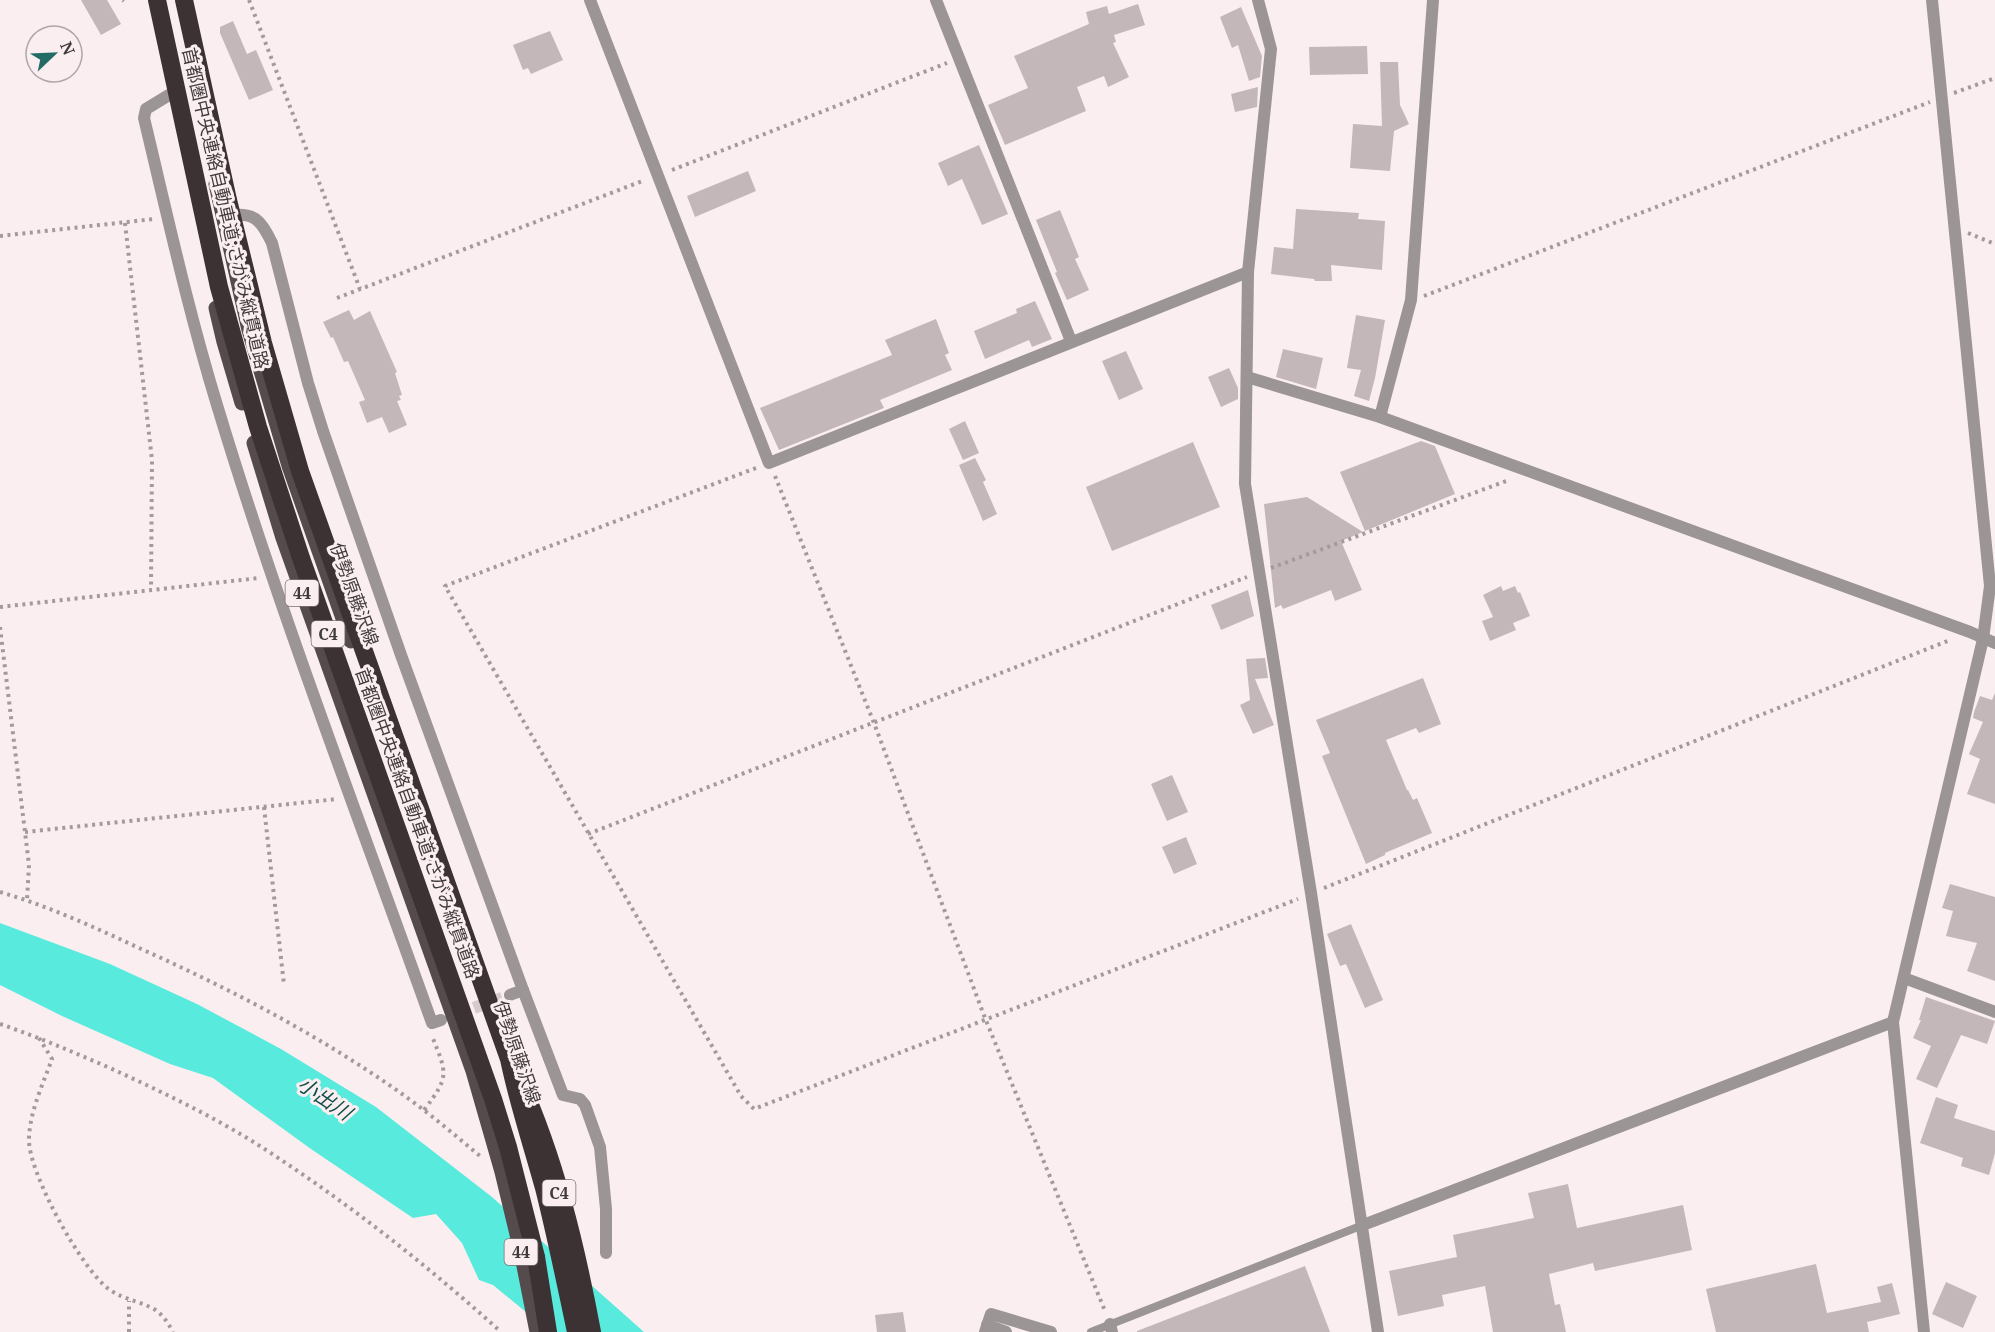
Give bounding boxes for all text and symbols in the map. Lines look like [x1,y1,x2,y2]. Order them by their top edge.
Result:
north arrow [24,24,84,84]
text: N [55,38,81,59]
street label: 首都圏中央連絡自動車道;さがみ縦貫道路 [177,45,275,371]
street label: 伊勢原藤沢線 [325,539,385,649]
road number: 44 [286,580,318,606]
road number: C4 [312,621,344,647]
street label: 首都圏中央連絡自動車道;さがみ縦貫道路 [350,664,486,982]
street label: 伊勢原藤沢線 [489,997,547,1107]
water label: 小出川 [293,1070,359,1127]
road number: C4 [542,1180,576,1206]
road number: 44 [504,1239,538,1265]

